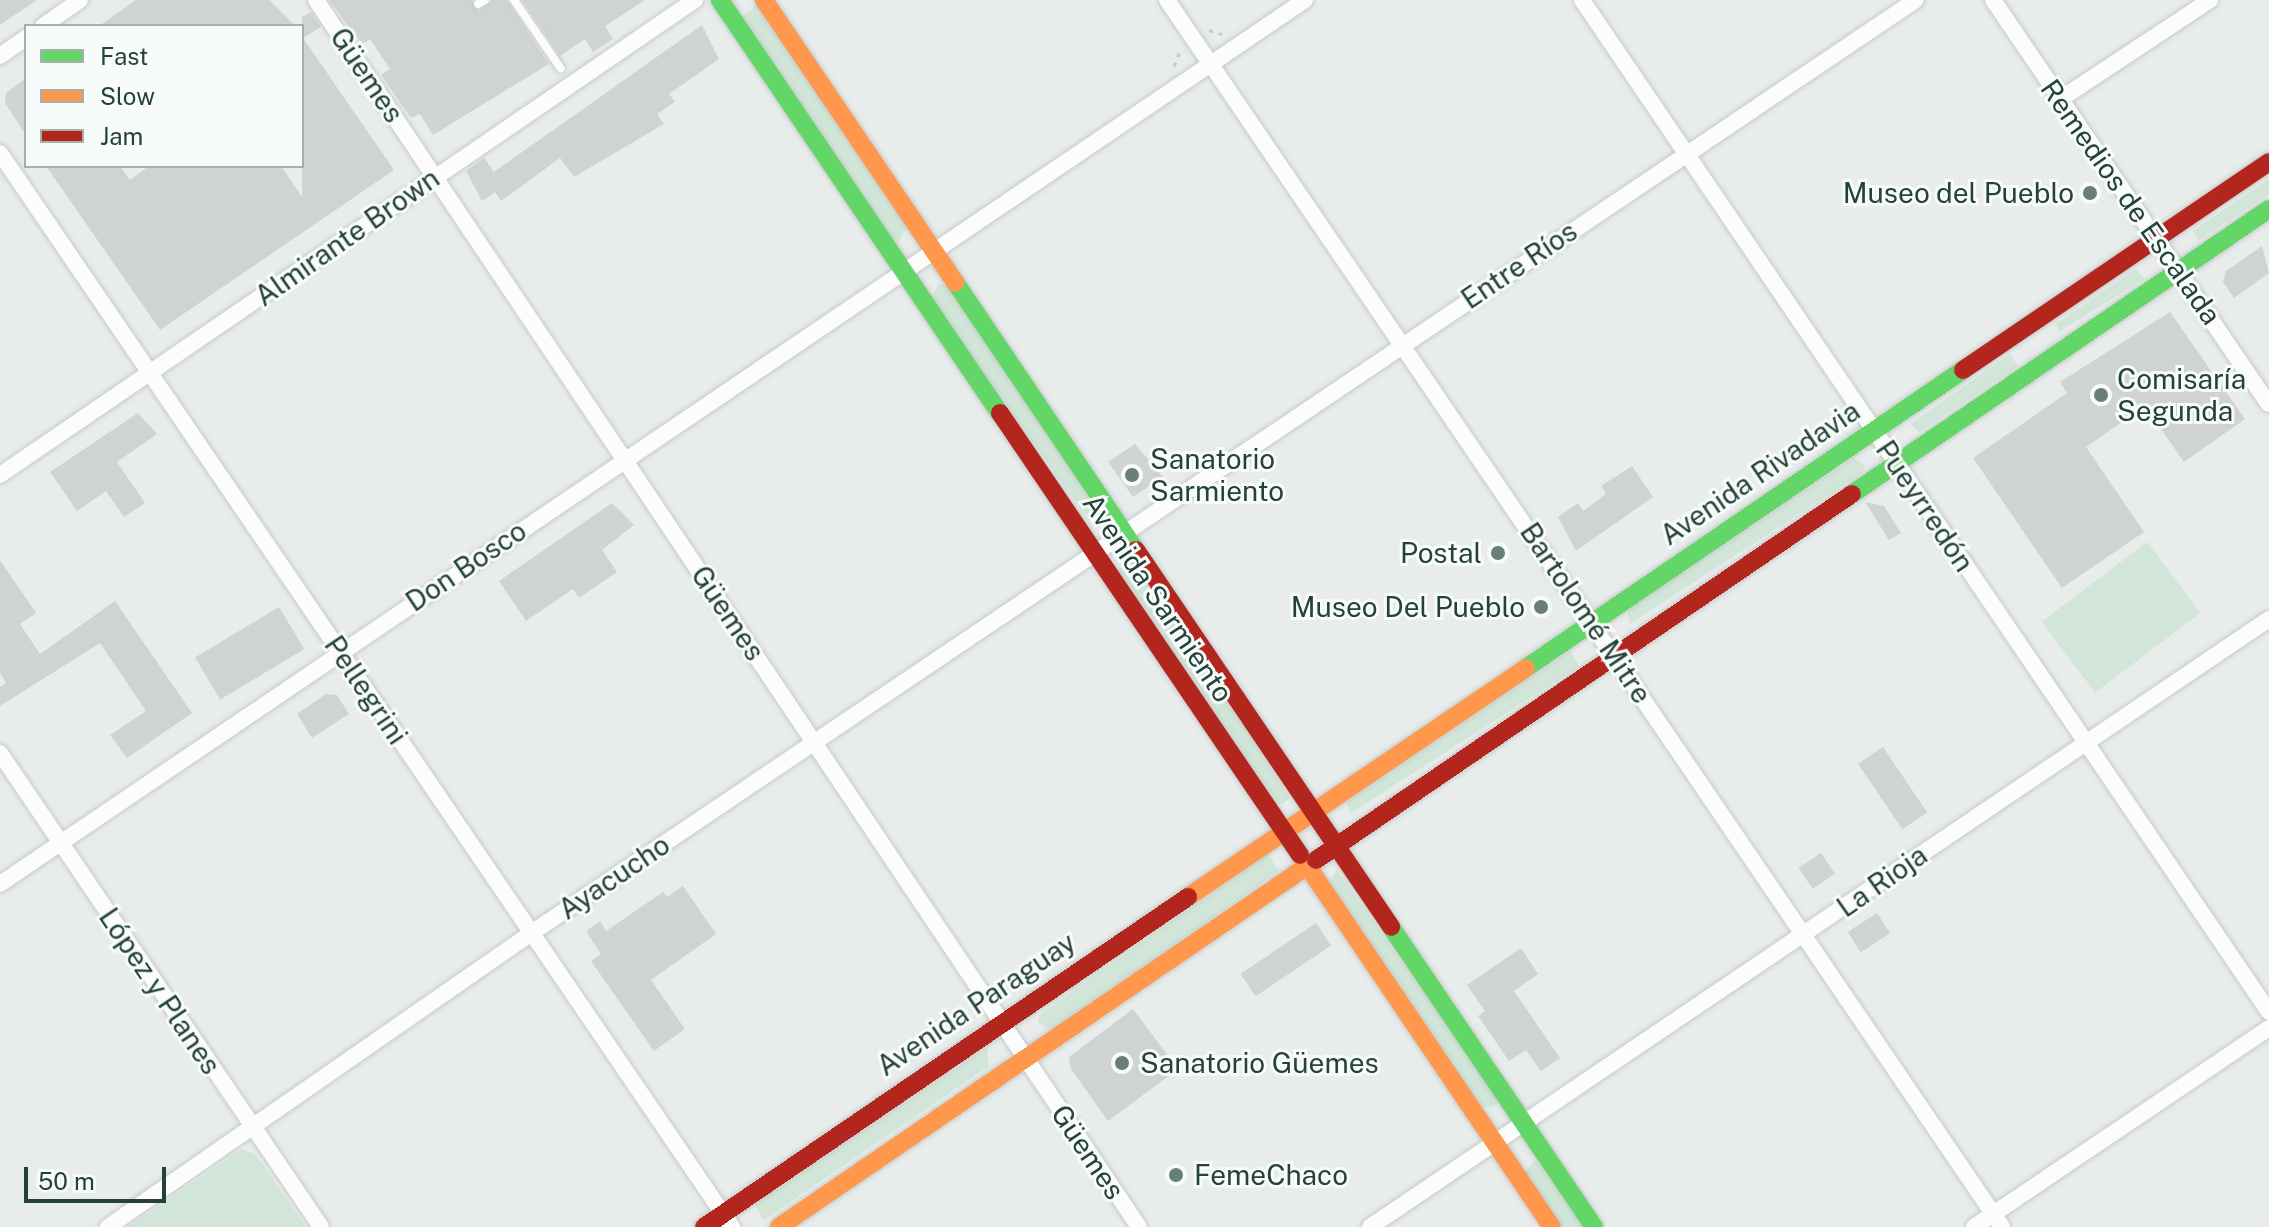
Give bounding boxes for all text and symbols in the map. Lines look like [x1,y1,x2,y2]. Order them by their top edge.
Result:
street label: Güemes [323,21,411,129]
legend [24,24,304,168]
text: Fast [100,42,148,70]
street label: Remedios de Escalada [2033,73,2229,331]
text: Slow [100,82,155,110]
text: Jam [100,122,143,150]
street label: Almirante Brown [248,161,446,313]
place label: Museo del Pueblo [1842,176,2074,210]
marker: Museo del Pueblo [2081,184,2099,202]
street label: Entre Ríos [1455,214,1583,316]
place label: Comisaría Segunda [2117,362,2246,428]
marker: Comisaría Segunda [2092,386,2110,404]
street label: Avenida Rivadavia [1654,394,1866,552]
street label: Pueyrredón [1869,434,1981,578]
place label: Sanatorio Sarmiento [1150,442,1284,508]
marker: Sanatorio Sarmiento [1121,464,1143,486]
street label: Avenida Sarmiento [1076,487,1240,709]
street label: Don Bosco [399,514,533,618]
street label: Bartolomé Mitre [1513,516,1659,710]
place label: Postal [1400,536,1482,570]
marker: Postal [1489,544,1507,562]
street label: Güemes [684,559,772,667]
place label: Museo Del Pueblo [1291,590,1525,624]
marker: Museo Del Pueblo [1532,598,1550,616]
street label: Pellegrini [318,629,414,751]
street label: Ayacucho [552,828,676,926]
street label: La Rioja [1830,838,1934,924]
street label: López y Planes [92,901,228,1081]
street label: Avenida Paraguay [870,925,1082,1083]
place label: Sanatorio Güemes [1140,1046,1379,1080]
marker: Sanatorio Güemes [1111,1052,1133,1074]
street label: Güemes [1044,1098,1132,1206]
scale bar [28,1151,170,1201]
place label: FemeChaco [1194,1158,1348,1192]
marker: FemeChaco [1165,1164,1187,1186]
text: 50 m [38,1167,95,1195]

